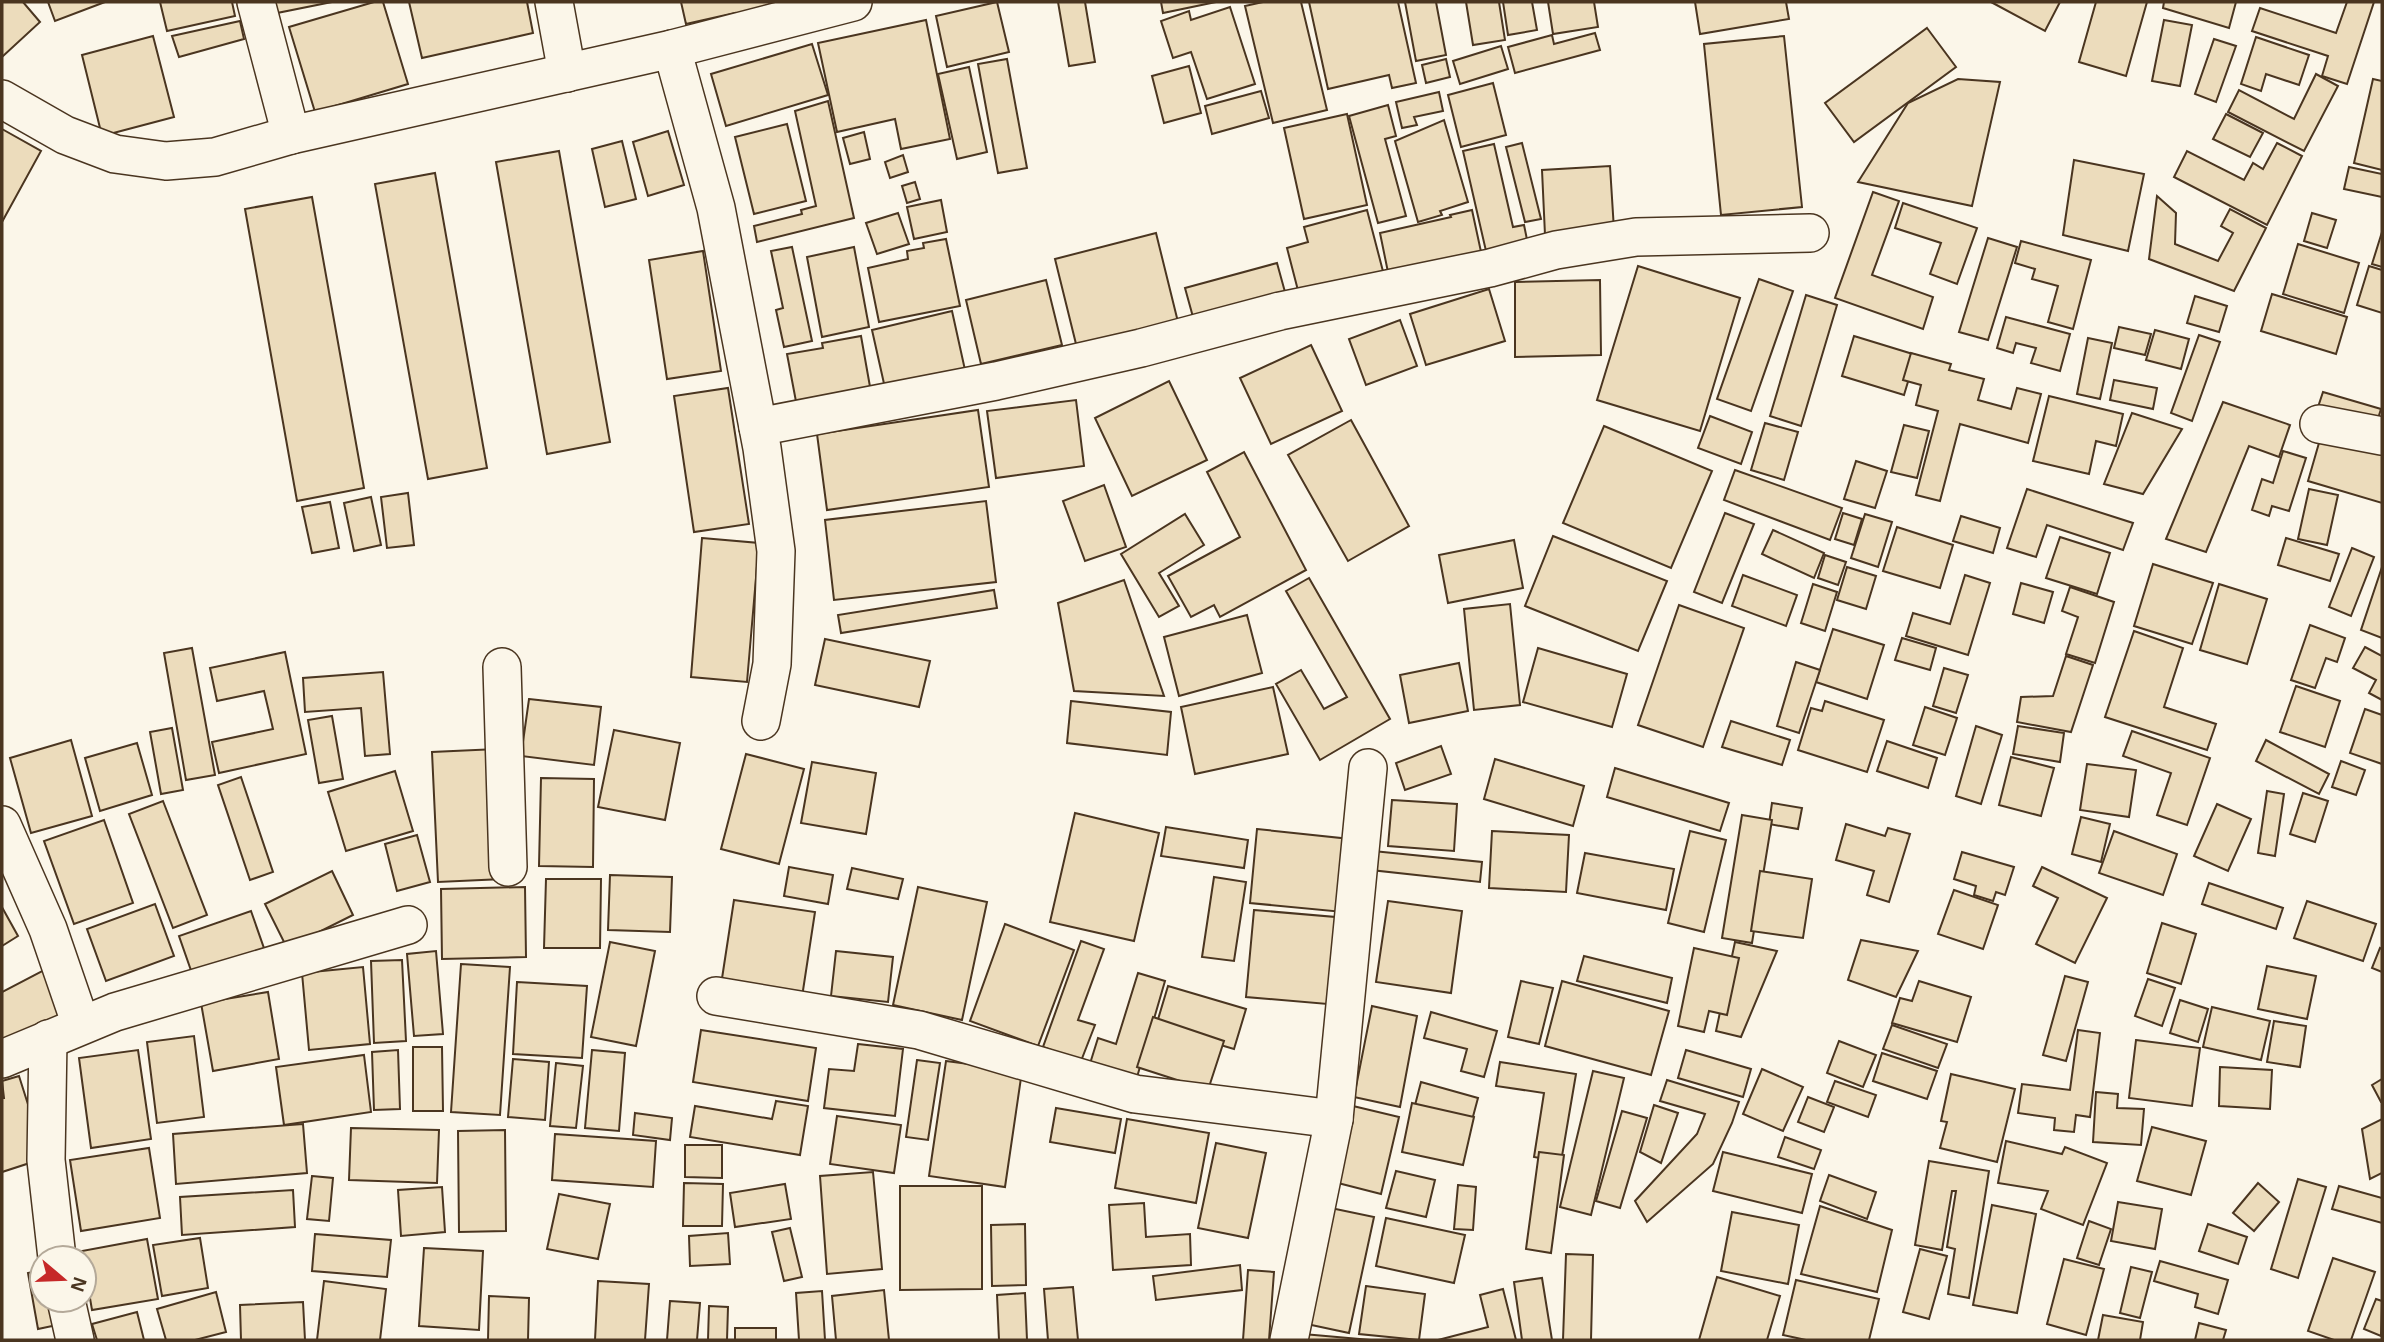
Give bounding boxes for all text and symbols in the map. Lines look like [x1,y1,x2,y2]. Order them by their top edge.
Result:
north arrow [28,1244,98,1314]
text: N [66,1274,91,1294]

